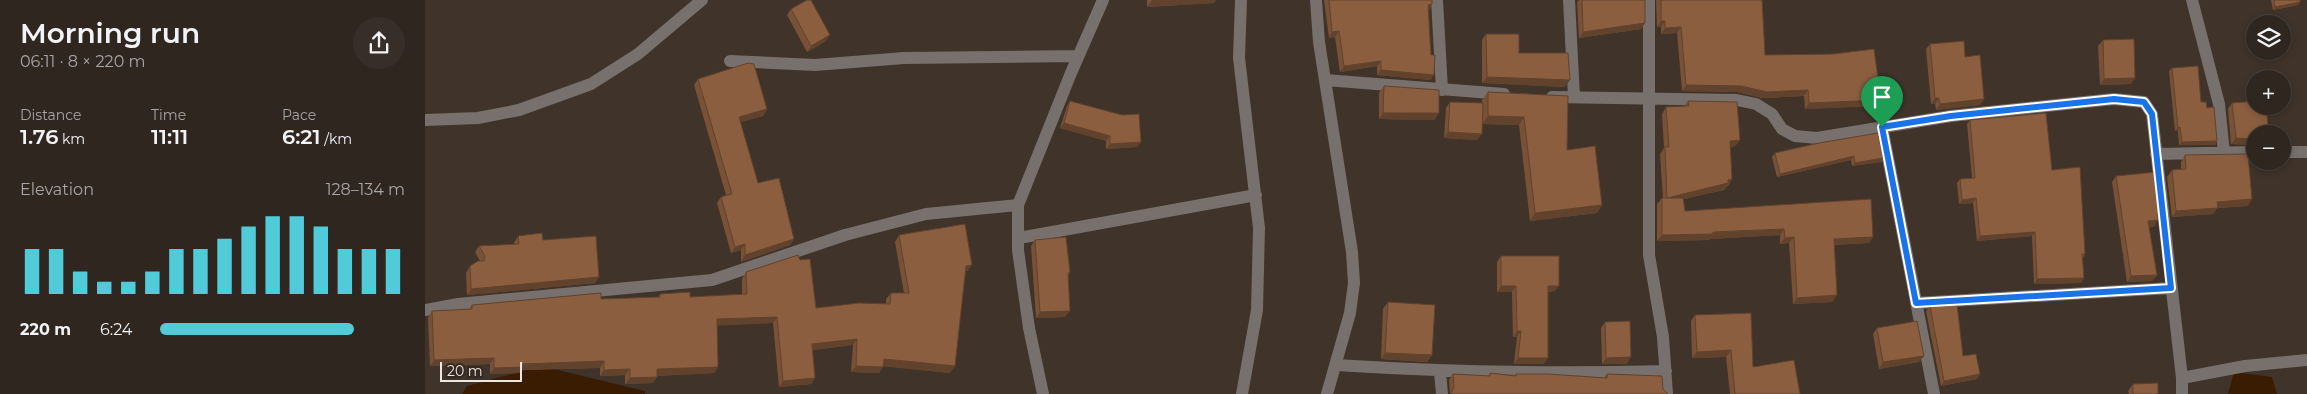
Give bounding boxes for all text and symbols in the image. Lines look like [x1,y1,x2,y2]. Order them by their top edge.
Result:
map controls [2246,15,2291,170]
button: layers [2246,15,2291,60]
text: Morning run [20,16,200,50]
button: share [353,17,405,69]
text: 06:11 · 8 × 220 m [20,52,145,71]
button: + [2246,70,2291,115]
pin [1861,76,1903,127]
icon: arrive [1868,83,1896,111]
text: Distance [20,106,82,124]
text: Time [151,106,186,124]
text: Pace [282,106,316,124]
text: 1.76 [20,124,58,149]
text: 11:11 [151,124,188,149]
text: 6:21 [282,124,321,149]
button: − [2246,125,2291,170]
text: km [58,130,85,148]
text: /km [321,130,352,148]
text: Elevation [20,180,94,199]
text: 128–134 m [326,180,405,199]
text: 220 m [20,320,71,339]
text: 6:24 [100,320,132,339]
scale bar [440,359,523,382]
text: 20 m [447,362,483,380]

